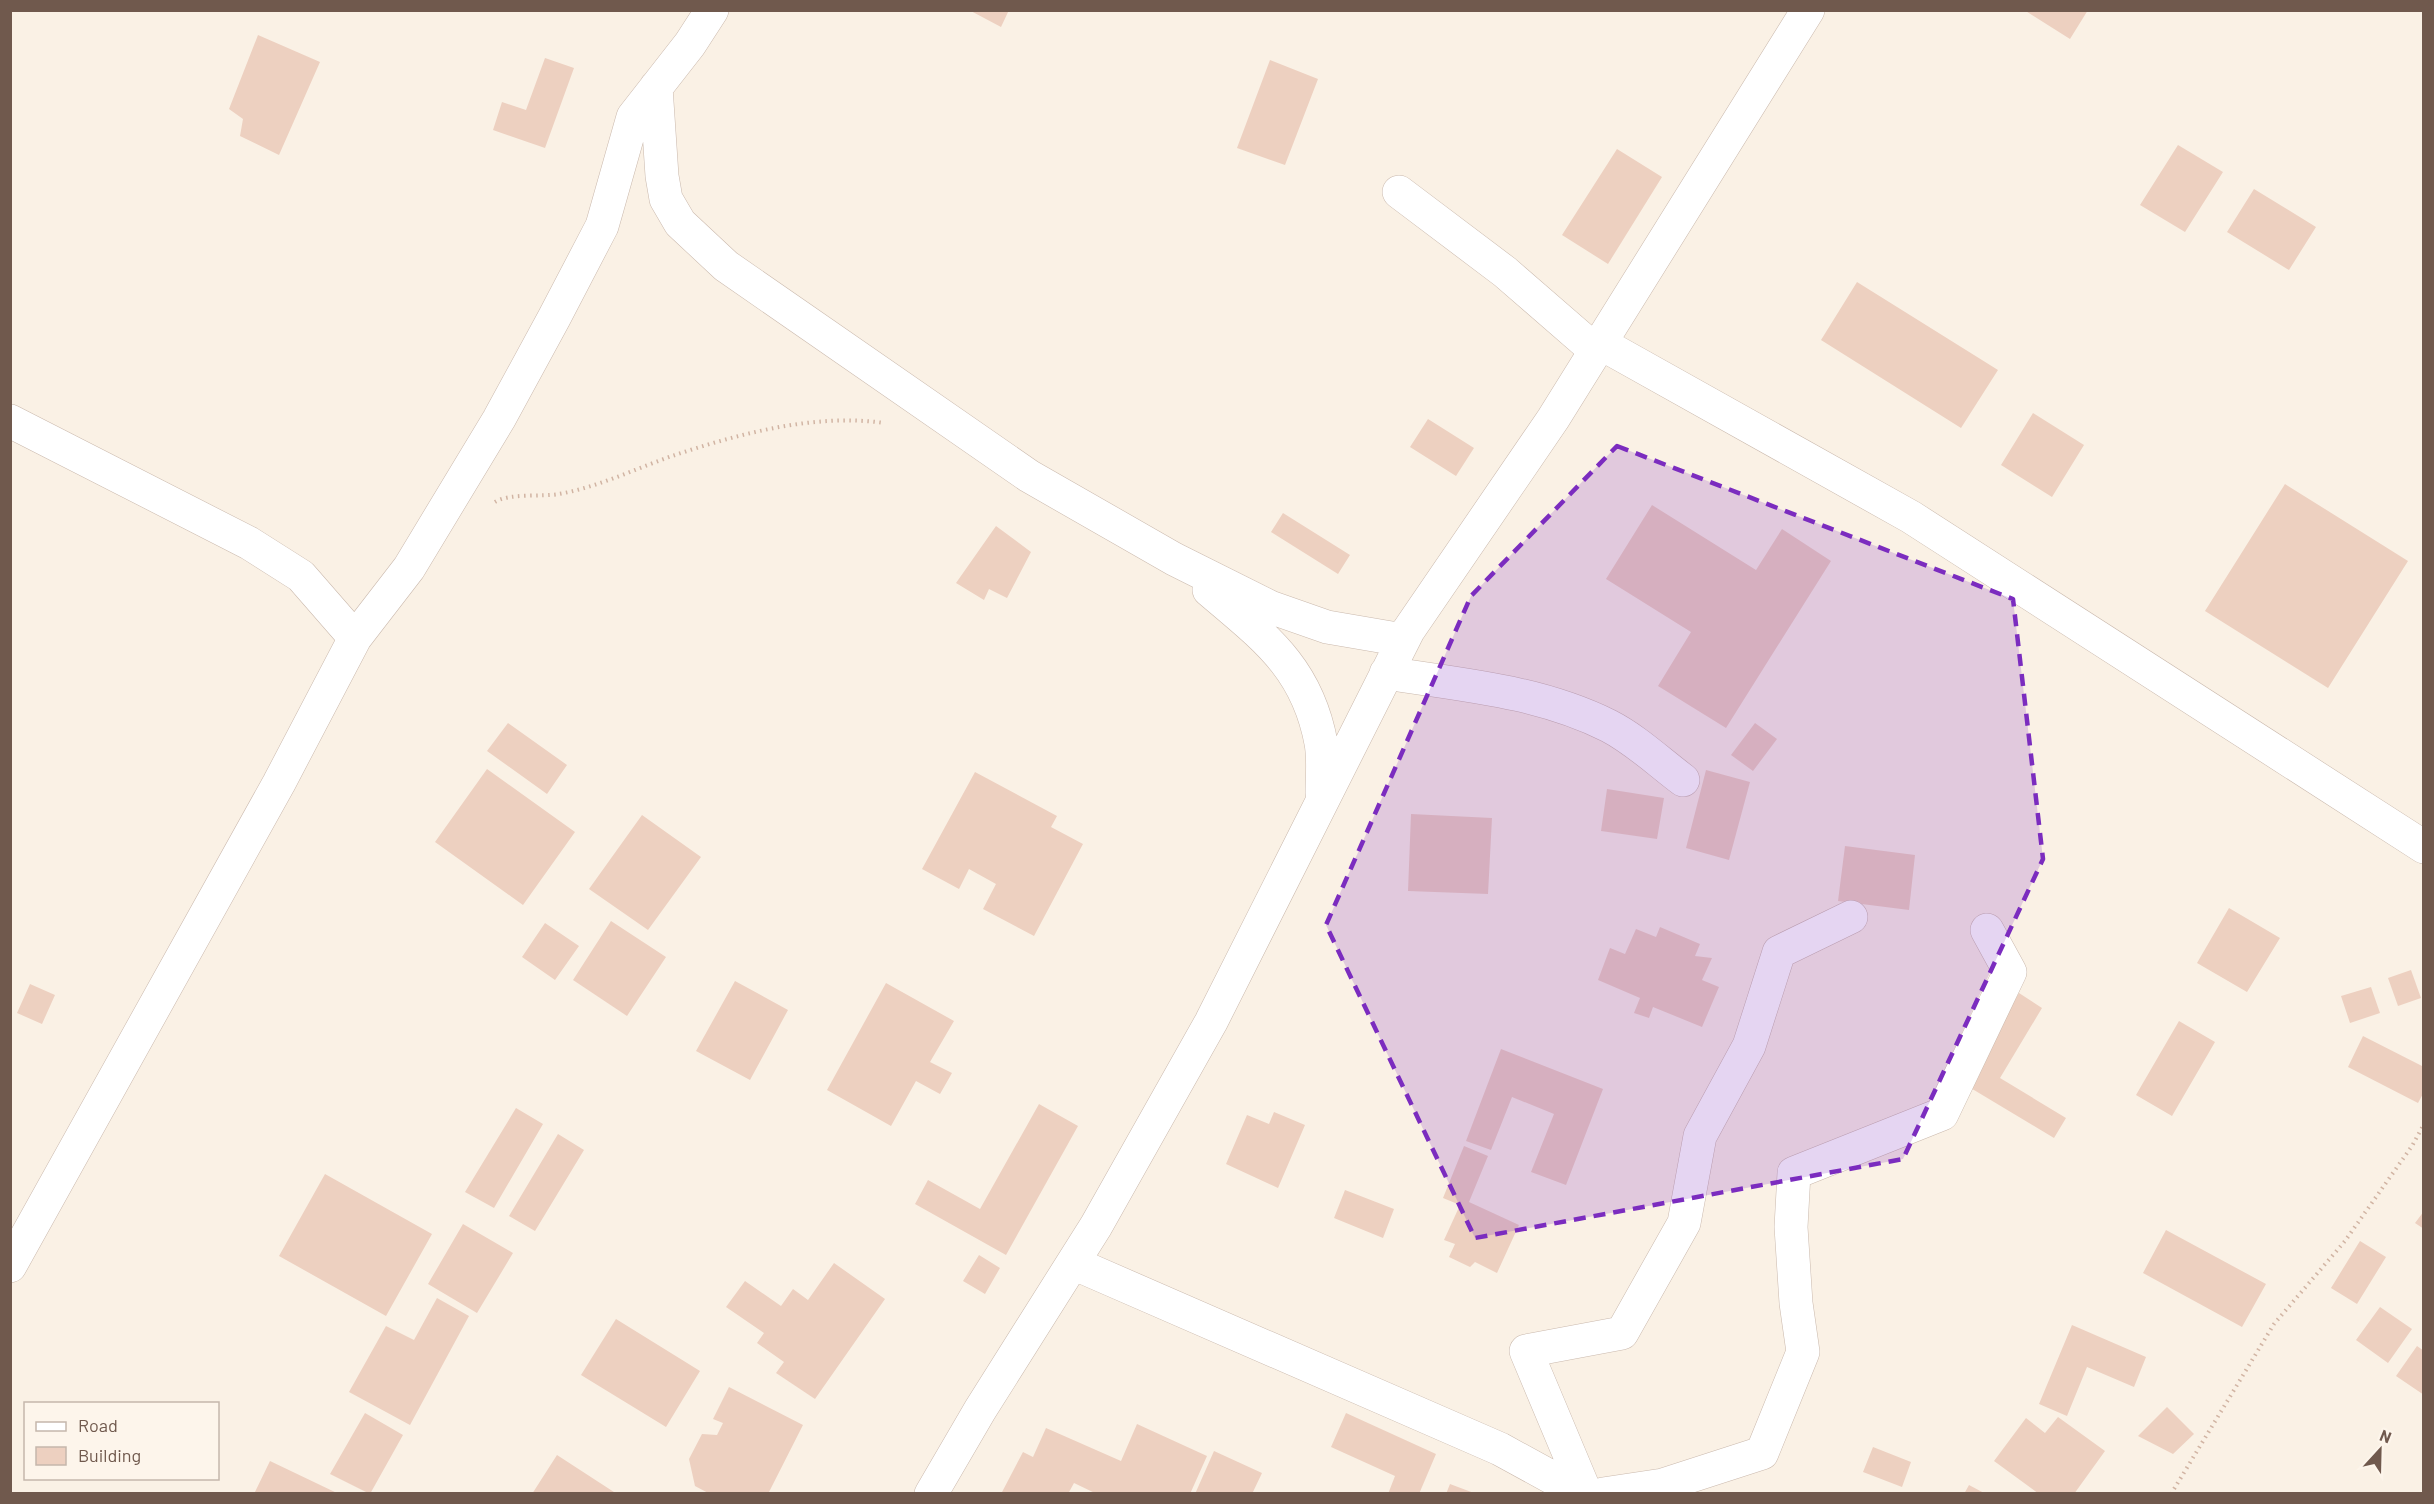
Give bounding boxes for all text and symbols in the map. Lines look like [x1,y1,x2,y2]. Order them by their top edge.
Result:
legend [24,1402,219,1480]
text: Road [78,1414,118,1436]
north arrow [2350,1420,2410,1480]
text: N [2377,1425,2394,1446]
text: Building [78,1444,141,1466]

